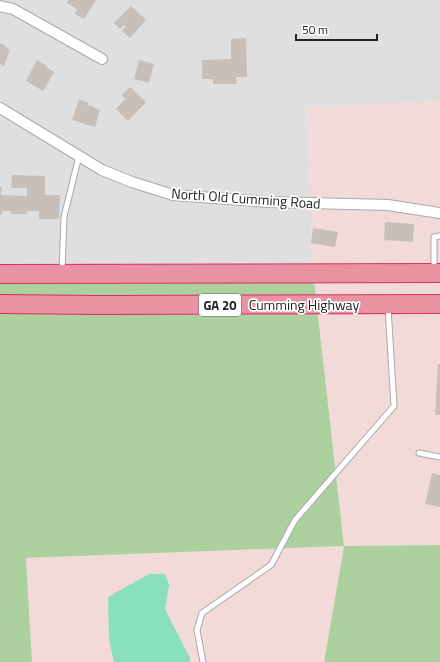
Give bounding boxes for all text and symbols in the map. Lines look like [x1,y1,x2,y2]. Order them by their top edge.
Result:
scale bar [296,16,377,42]
text: 50 m [302,20,328,39]
street label: North Old Cumming Road [171,182,321,214]
road number: GA 20 [199,294,241,316]
street label: Cumming Highway [249,294,360,315]

